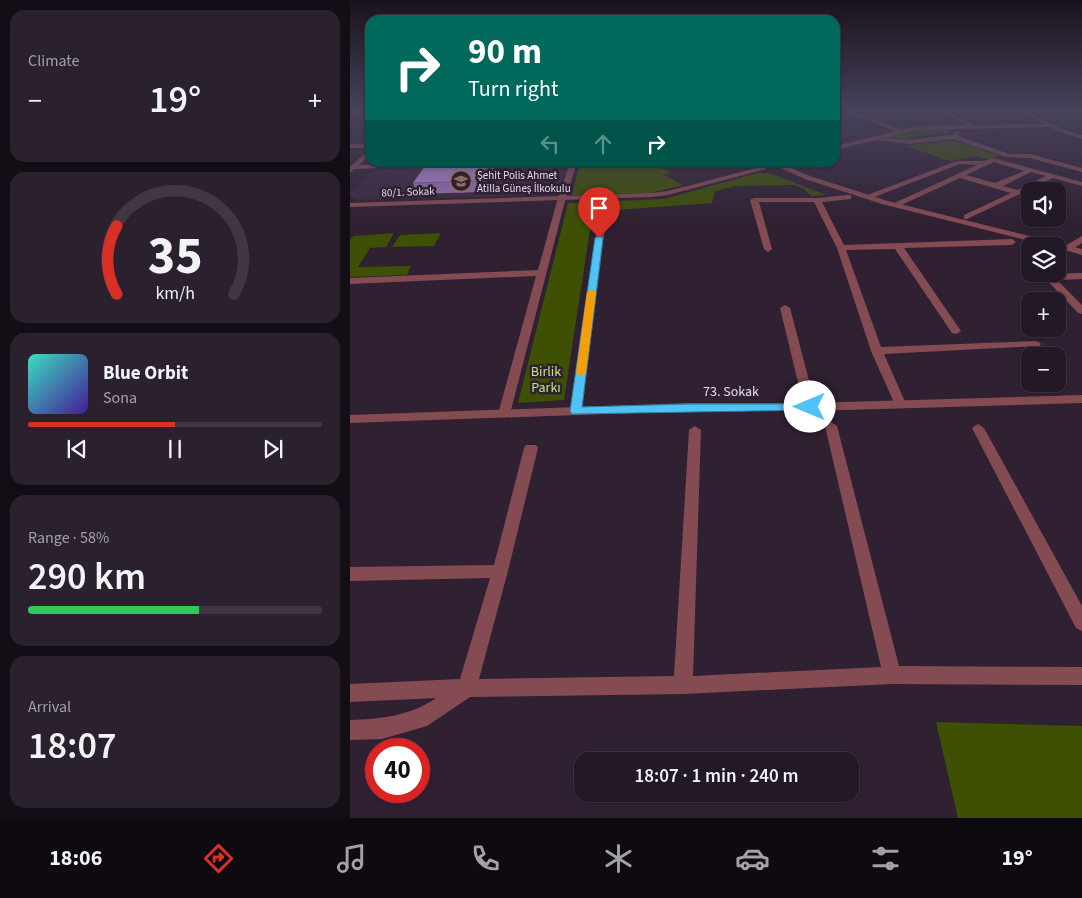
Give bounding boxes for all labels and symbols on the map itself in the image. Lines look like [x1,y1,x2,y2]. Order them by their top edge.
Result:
place label: Şehit Polis Ahmet Atilla Güneş İlkokulu [477,168,571,196]
school or university icon: Şehit Polis Ahmet Atilla Güneş İlkokulu [449,169,473,193]
street label: 80/1. Sokak [381,184,435,200]
pin [578,187,620,238]
park label: Birlik Parkı [531,362,561,398]
position arrow [783,380,835,432]
street label: 73. Sokak [703,382,759,402]
speed limit sign: 40 [365,738,430,803]

